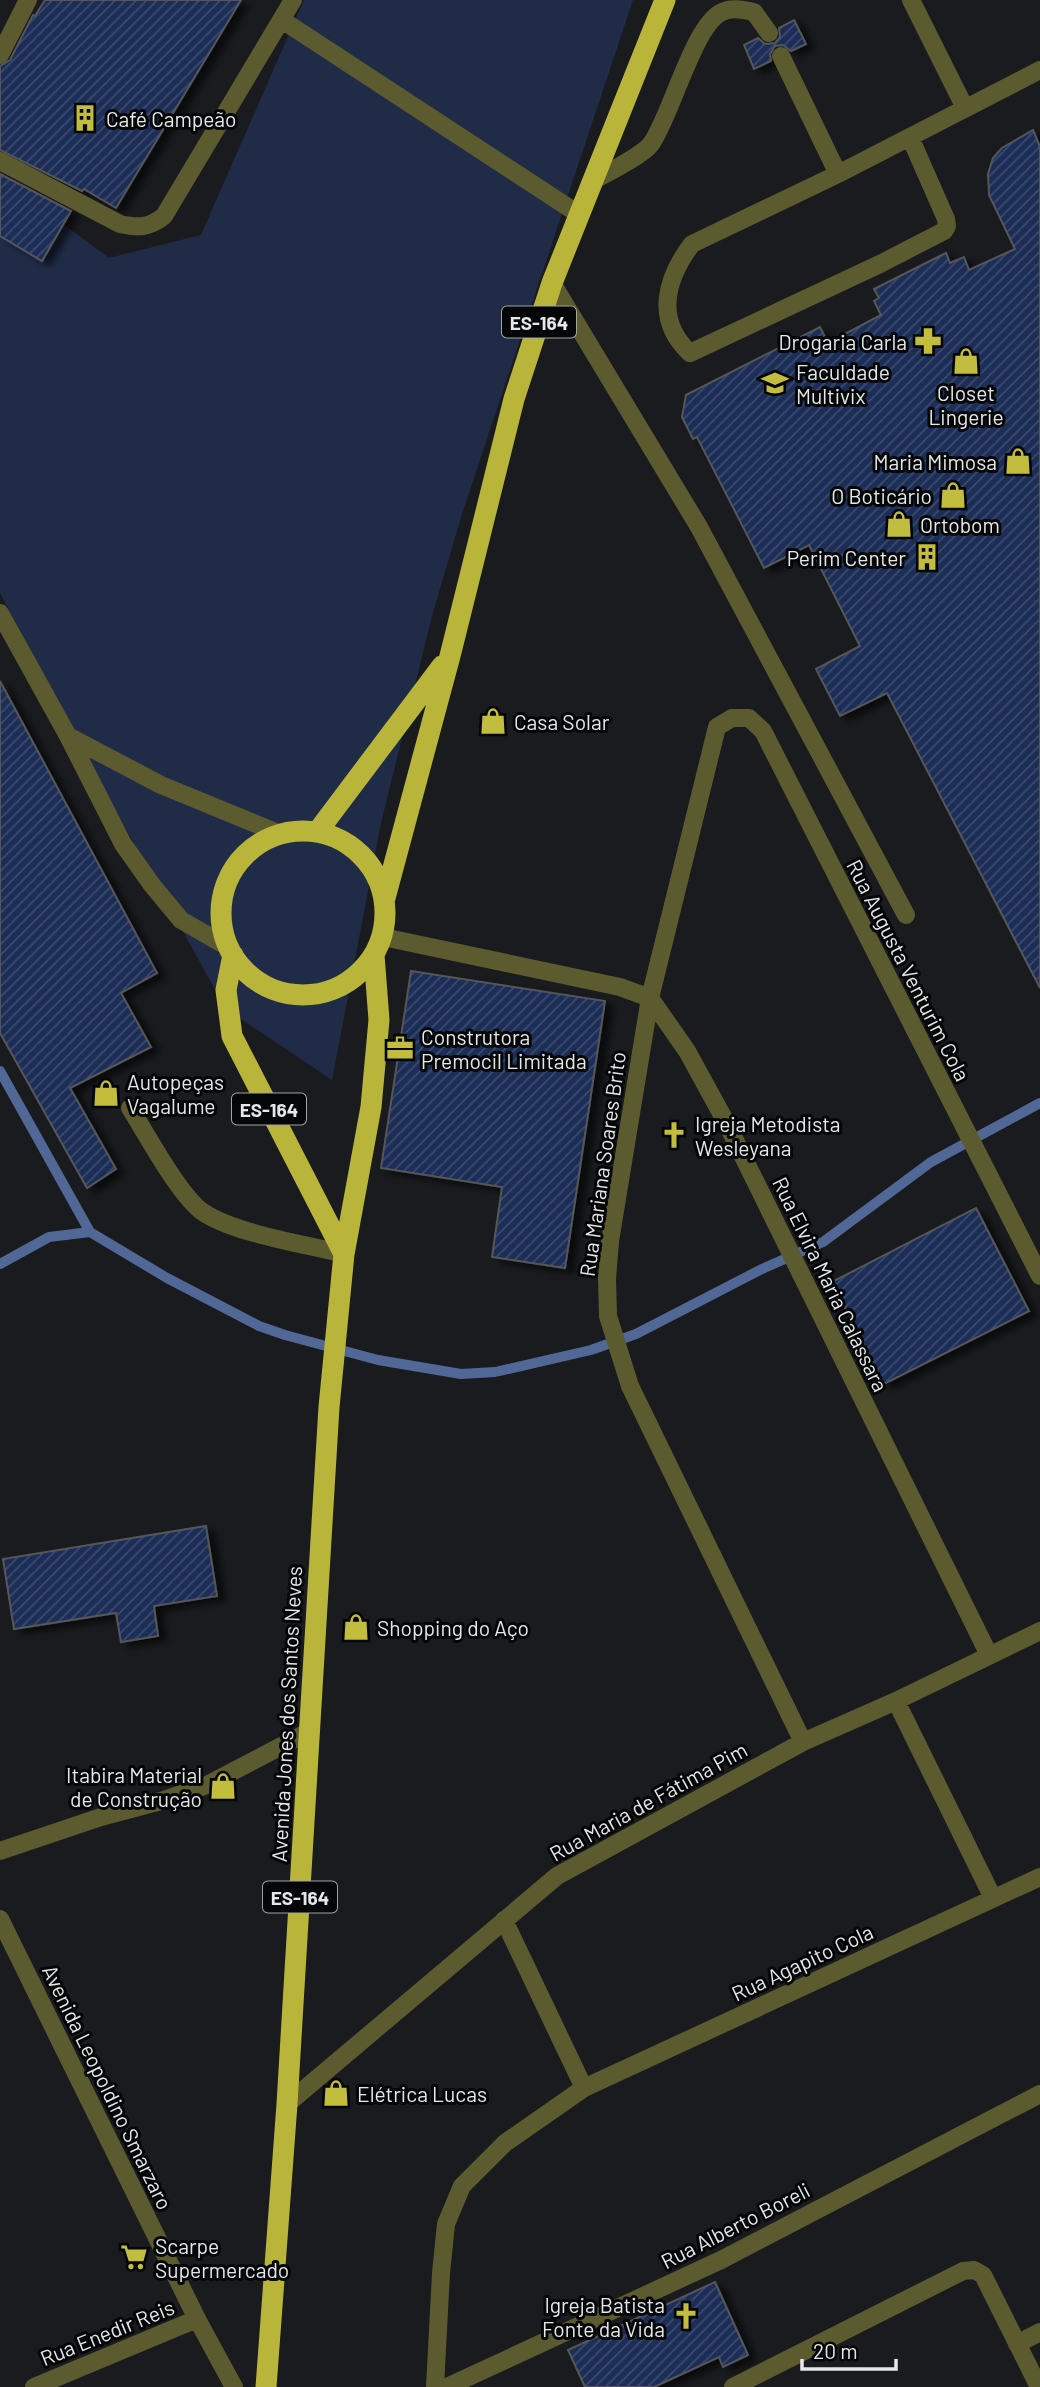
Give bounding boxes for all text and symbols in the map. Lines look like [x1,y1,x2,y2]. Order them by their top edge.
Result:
building icon: Café Campeão [70,103,100,133]
place label: Café Campeão [106,106,236,131]
road number: ES-164 [502,306,576,338]
pharmacy icon: Drogaria Carla [913,326,943,356]
place label: Drogaria Carla [779,329,907,354]
shop icon: Closet Lingerie [951,346,981,376]
place label: Faculdade Multivix [796,359,890,408]
school or university icon: Faculdade Multivix [760,368,790,398]
place label: Closet Lingerie [928,380,1004,429]
shop icon: Maria Mimosa [1003,446,1033,476]
place label: Maria Mimosa [873,449,997,474]
shop icon: O Boticário [938,480,968,510]
place label: O Boticário [831,483,932,508]
shop icon: Ortobom [884,509,914,539]
place label: Ortobom [920,512,1000,537]
building icon: Perim Center [912,542,942,572]
place label: Perim Center [787,545,906,570]
shop icon: Casa Solar [478,706,508,736]
place label: Casa Solar [514,709,610,734]
street label: Rua Augusta Venturim Cola [842,855,976,1085]
place label: Construtora Premocil Limitada [421,1024,587,1073]
office icon: Construtora Premocil Limitada [385,1033,415,1063]
street label: Rua Mariana Soares Brito [574,1050,630,1278]
place label: Autopeças Vagalume [127,1069,224,1118]
shop icon: Autopeças Vagalume [91,1078,121,1108]
road number: ES-164 [232,1093,306,1124]
place label: Igreja Metodista Wesleyana [695,1111,841,1160]
church icon: Igreja Metodista Wesleyana [659,1120,689,1150]
street label: Rua Elvira Maria Calassara [768,1172,894,1396]
street label: Avenida Jones dos Santos Neves [266,1565,306,1863]
shop icon: Shopping do Aço [341,1612,371,1642]
place label: Shopping do Aço [377,1615,529,1640]
street label: Rua Maria de Fátima Pim [545,1736,751,1866]
place label: Itabira Material de Construção [66,1762,202,1811]
shop icon: Itabira Material de Construção [208,1771,238,1801]
road number: ES-164 [263,1882,337,1912]
street label: Rua Agapito Cola [727,1918,877,2006]
street label: Avenida Leopoldino Smarzaro [38,1961,178,2213]
shop icon: Elétrica Lucas [321,2078,351,2108]
place label: Elétrica Lucas [357,2081,487,2106]
street label: Rua Alberto Boreli [656,2177,814,2273]
place label: Scarpe Supermercado [155,2233,289,2282]
supermarket icon: Scarpe Supermercado [119,2242,149,2272]
place label: Igreja Batista Fonte da Vida [542,2292,665,2341]
street label: Rua Enedir Reis [36,2294,178,2370]
church icon: Igreja Batista Fonte da Vida [671,2301,701,2331]
scale bar [802,2328,897,2372]
text: 20 m [813,2338,858,2363]

